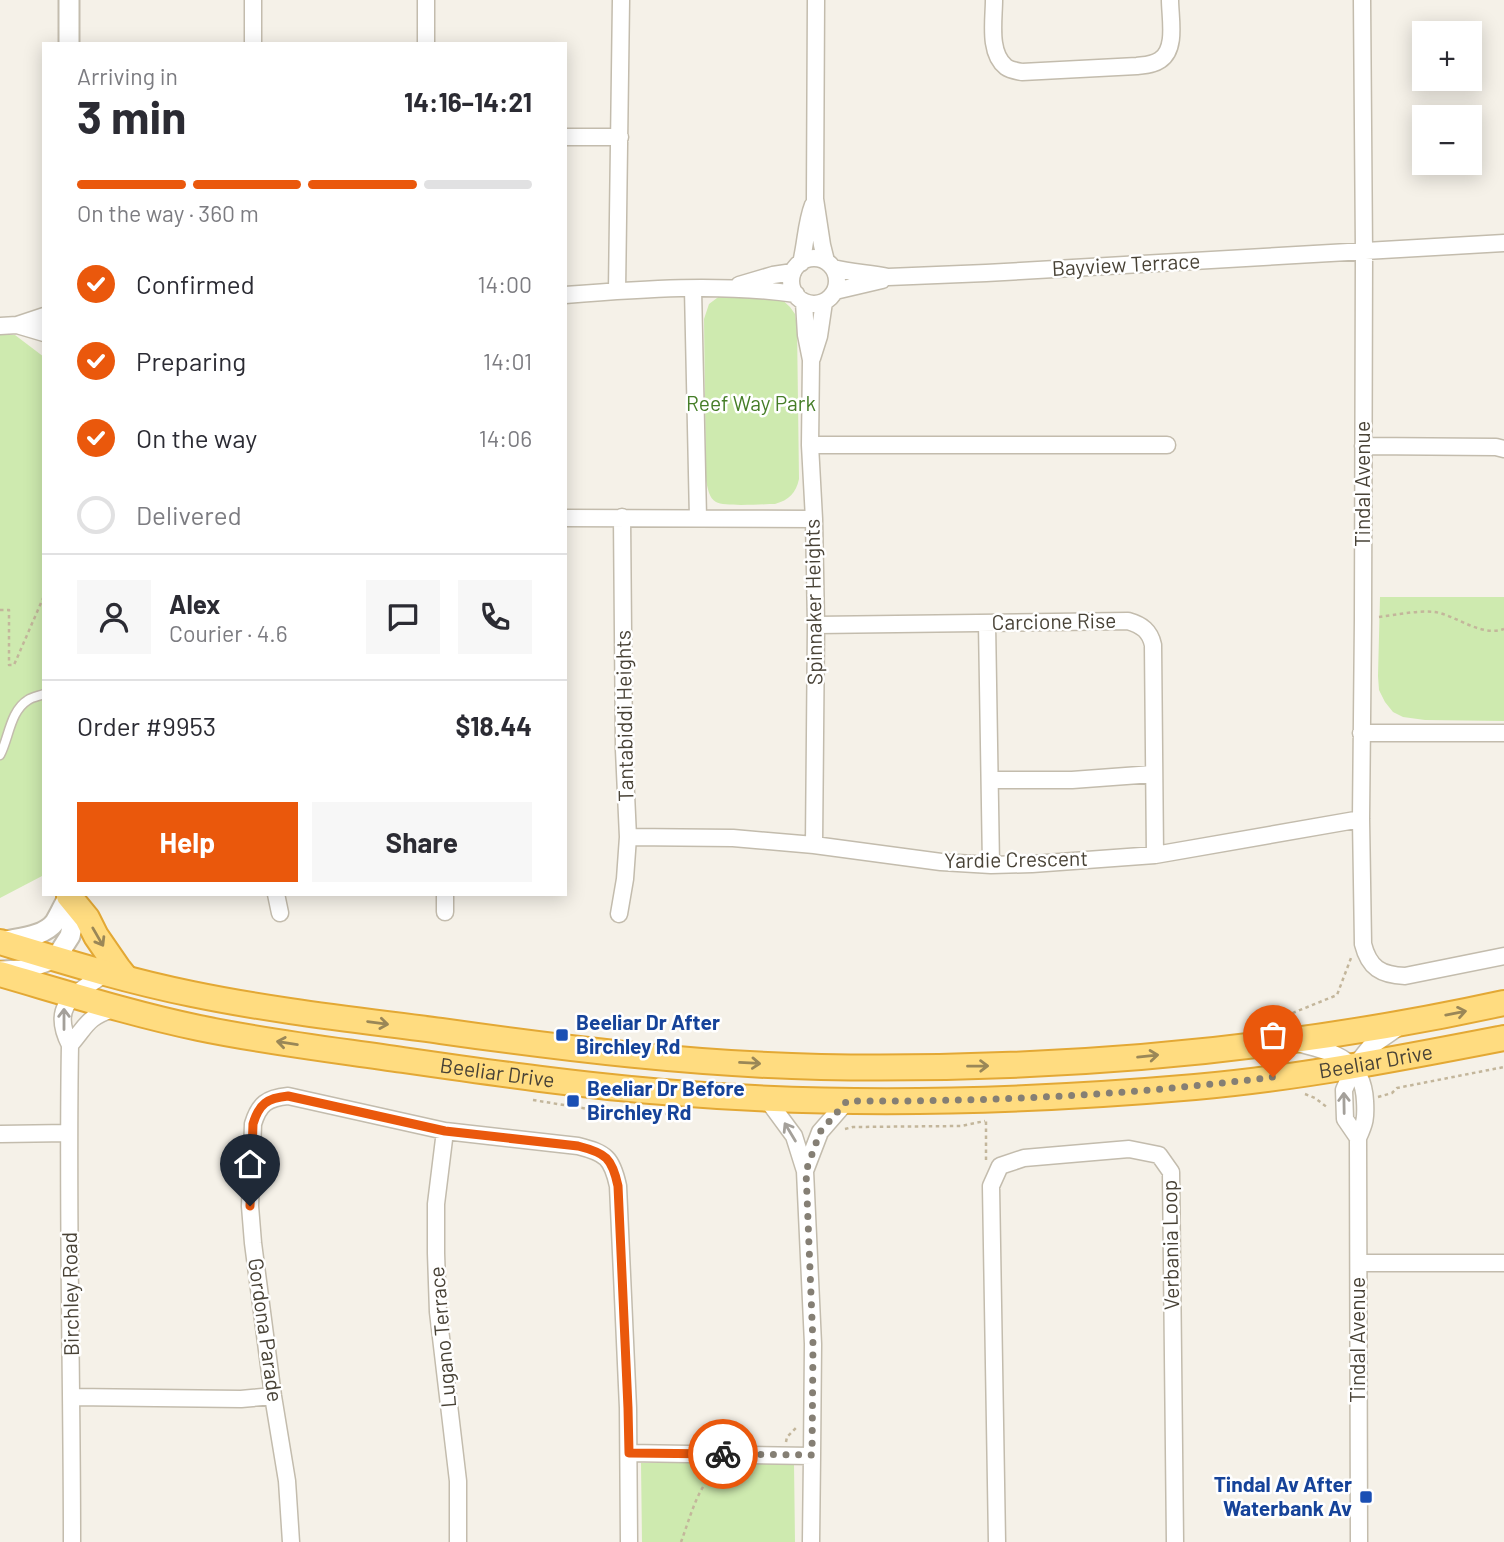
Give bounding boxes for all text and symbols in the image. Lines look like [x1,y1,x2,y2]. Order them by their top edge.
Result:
map controls [1412,21,1482,175]
button: + [1412,21,1482,91]
text: Arriving in [77,62,178,90]
text: 14:16–14:21 [404,86,532,117]
text: 3 min [77,88,186,143]
button: − [1412,105,1482,175]
text: On the way · 360 m [77,199,259,227]
street label: Bayview Terrace [1051,247,1201,280]
icon: check [77,265,115,303]
text: Confirmed [136,268,255,299]
text: 14:00 [477,270,532,298]
icon: check [77,342,115,380]
text: Preparing [136,345,246,376]
text: 14:01 [483,347,532,375]
park label: Reef Way Park [686,390,816,415]
icon: check [77,419,115,457]
street label: Tindal Avenue [1349,421,1374,547]
text: On the way [136,422,257,453]
text: 14:06 [479,424,532,452]
text: Delivered [136,499,242,530]
street label: Spinnaker Heights [799,519,826,685]
button: person [77,580,151,654]
button: chat [366,580,440,654]
button: phone [458,580,532,654]
text: Alex [169,588,220,619]
street label: Carcione Rise [991,607,1117,634]
text: Courier · 4.6 [169,619,288,647]
street label: Tantabiddi Heights [610,630,637,802]
text: Order #9953 [77,710,216,741]
text: $18.44 [455,710,532,741]
button: Help [77,802,298,882]
button: Share [312,802,532,882]
street label: Yardie Crescent [944,845,1088,872]
one-way arrow [91,926,105,946]
pin [1243,1005,1303,1077]
one-way arrow [1444,1006,1467,1020]
one-way arrow [57,1008,71,1031]
place label: Beeliar Dr After Birchley Rd [576,1009,720,1058]
one-way arrow [366,1016,389,1029]
icon: bag [1254,1016,1292,1054]
marker: Beeliar Dr After Birchley Rd [554,1027,570,1043]
one-way arrow [276,1036,299,1049]
street label: Beeliar Drive [1317,1038,1434,1083]
one-way arrow [1137,1049,1159,1062]
street label: Beeliar Drive [439,1051,556,1092]
one-way arrow [739,1057,761,1070]
one-way arrow [966,1060,989,1073]
place label: Beeliar Dr Before Birchley Rd [587,1075,745,1124]
one-way arrow [1338,1092,1351,1115]
marker: Beeliar Dr Before Birchley Rd [565,1093,581,1109]
one-way arrow [782,1123,796,1143]
pin [220,1134,280,1206]
icon: home [231,1145,269,1183]
street label: Verbania Loop [1156,1180,1183,1310]
street label: Birchley Road [56,1232,83,1356]
street label: Gordona Parade [244,1256,289,1403]
street label: Lugano Terrace [423,1265,460,1409]
street label: Tindal Avenue [1344,1277,1369,1403]
courier [688,1419,758,1489]
icon: bike [704,1435,742,1473]
place label: Tindal Av After Waterbank Av [1214,1471,1352,1520]
marker: Tindal Av After Waterbank Av [1358,1489,1374,1505]

